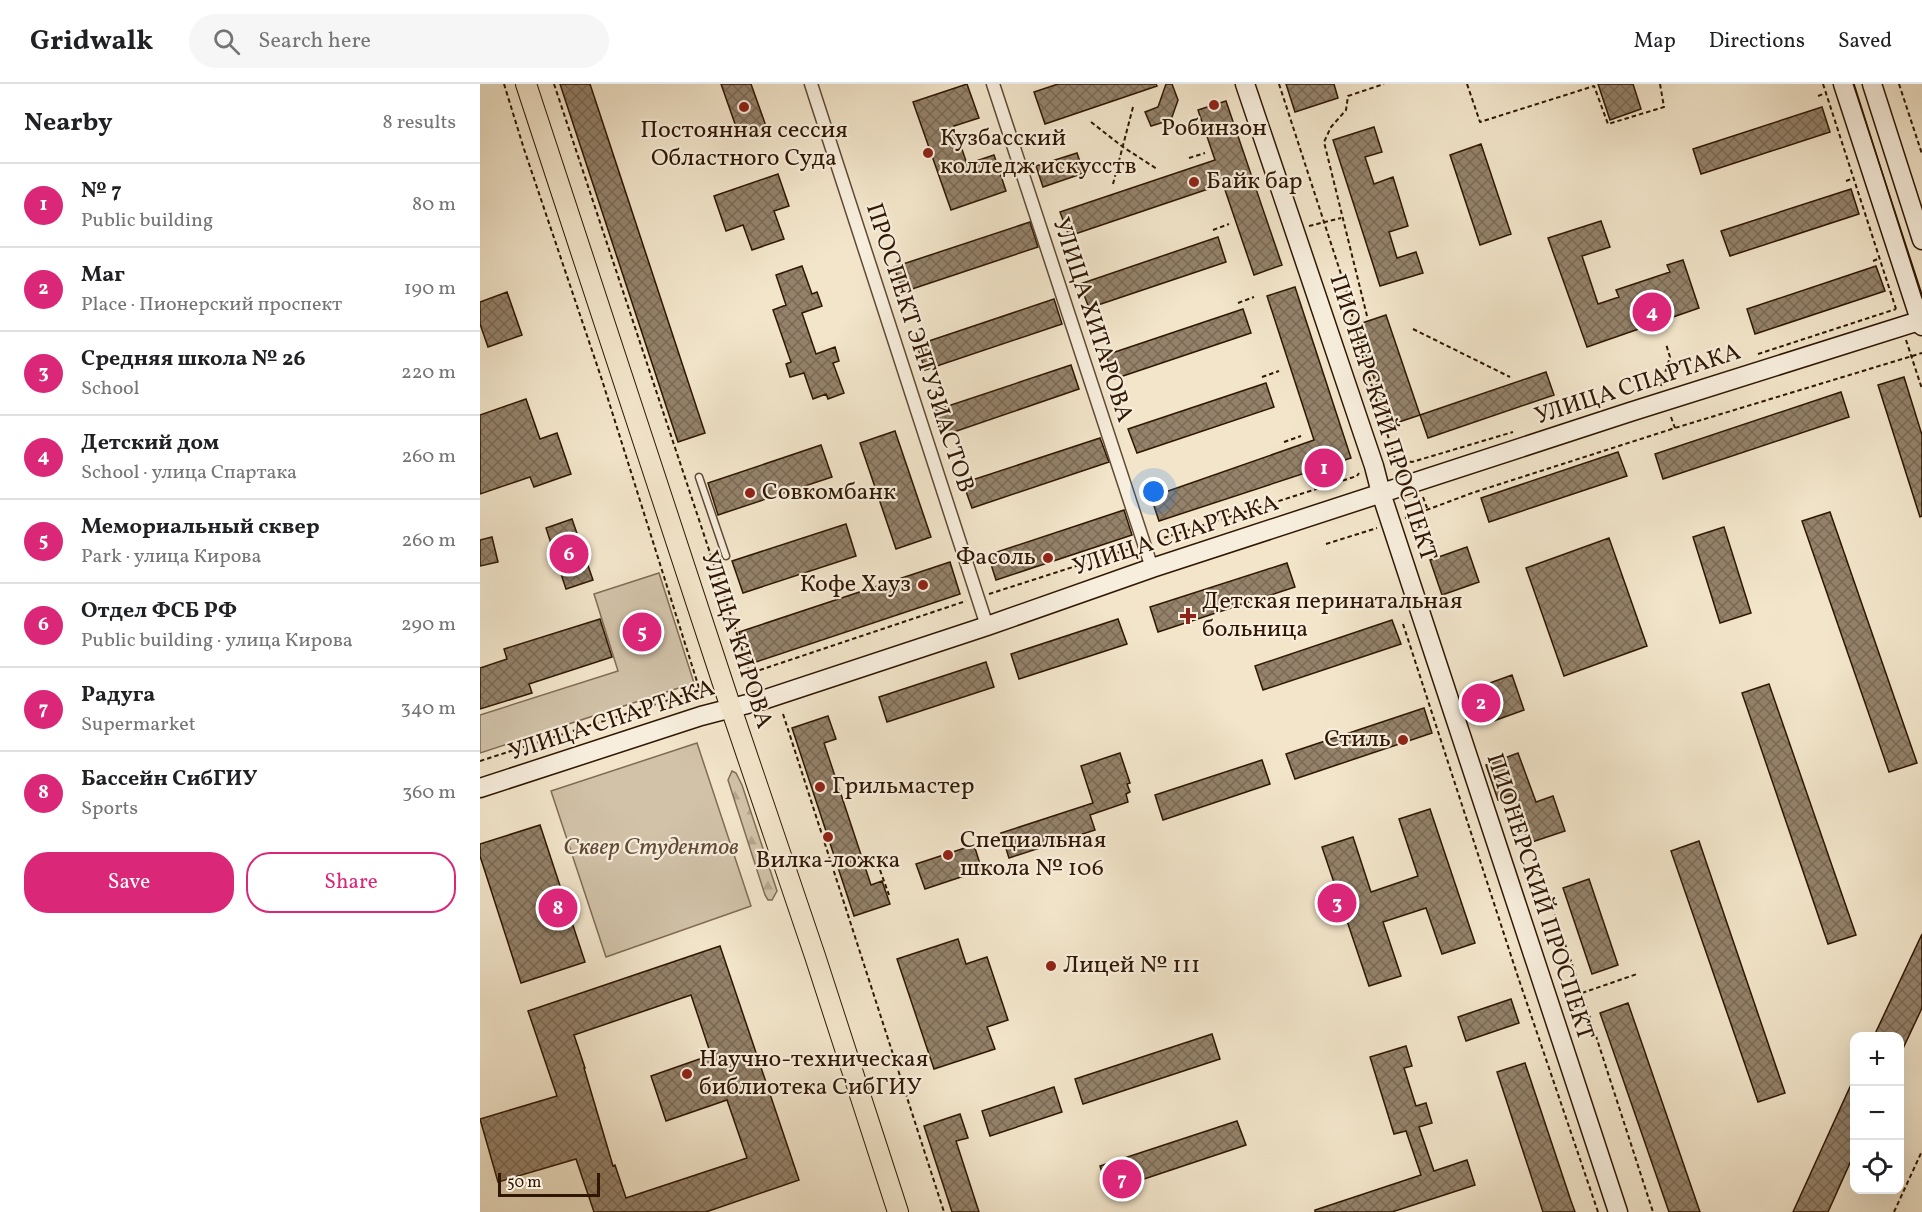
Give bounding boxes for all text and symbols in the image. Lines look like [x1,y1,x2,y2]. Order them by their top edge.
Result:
search box [189,14,609,68]
text: Gridwalk [30,22,153,61]
icon: search [210,25,243,58]
text: Search here [258,26,371,57]
text: Map [1634,27,1676,56]
text: Directions [1709,27,1805,56]
text: Saved [1838,27,1892,56]
marker: Робинзон [1207,98,1221,112]
marker: Постоянная сессия Областного Суда [737,100,751,114]
text: Nearby [24,105,113,141]
text: 8 results [383,109,456,137]
place label: Робинзон [1161,112,1267,146]
place label: Постоянная сессия Областного Суда [640,114,848,176]
place label: Кузбасский колледж искусств [940,122,1137,184]
marker: Кузбасский колледж искусств [921,146,935,160]
place label: Байк бар [1206,165,1303,199]
marker: Байк бар [1187,175,1201,189]
text: № 7 [81,176,122,207]
text: 1 [39,191,48,219]
text: 80 m [412,191,456,219]
street label: ПРОСПЕКТ ЭНТУЗИАСТОВ [856,199,982,497]
text: Public building [81,207,213,235]
street label: УЛИЦА ХИТАРОВА [1043,213,1141,427]
text: Маг [81,260,125,291]
street label: ПИОНЕРСКИЙ ПРОСПЕКТ [1320,270,1444,566]
text: 2 [38,275,49,303]
text: 190 m [404,275,456,303]
pin: 4 [1632,290,1672,334]
text: Place · Пионерский проспект [81,291,342,319]
street label: УЛИЦА СПАРТАКА [1531,336,1745,434]
text: Средняя школа № 26 [81,344,306,375]
text: 3 [38,359,49,387]
text: 220 m [401,359,456,387]
text: School [81,375,139,403]
text: Детский дом [81,428,219,459]
text: 4 [37,443,50,471]
text: 260 m [401,443,456,471]
pin: 1 [1304,446,1344,490]
text: School · улица Спартака [81,459,297,487]
place label: Совкомбанк [762,476,896,510]
your location [1139,477,1168,506]
marker: Совкомбанк [743,486,757,500]
street label: УЛИЦА СПАРТАКА [1069,487,1283,585]
text: Мемориальный сквер [81,512,320,543]
text: 5 [39,527,48,555]
text: 260 m [401,527,456,555]
pin: 6 [550,532,589,576]
place label: Фасоль [956,541,1036,575]
text: Park · улица Кирова [81,543,261,571]
street label: УЛИЦА КИРОВА [691,547,781,733]
marker: Фасоль [1041,551,1055,565]
place label: Кофе Хауз [800,568,911,602]
marker: Кофе Хауз [916,578,930,592]
place label: Детская перинатальная больница [1202,585,1462,647]
text: Отдел ФСБ РФ [81,596,237,627]
marker: Детская перинатальная больница [1179,607,1197,625]
pin: 5 [622,610,662,654]
text: 6 [38,611,49,639]
text: 290 m [401,611,456,639]
text: Public building · улица Кирова [81,627,353,655]
street label: УЛИЦА СПАРТАКА [505,672,719,770]
text: Радуга [81,680,155,711]
pin: 2 [1462,680,1500,726]
text: 7 [39,695,48,723]
text: 340 m [400,695,456,723]
text: Supermarket [81,711,196,739]
place label: Стиль [1324,723,1391,757]
marker: Стиль [1396,733,1410,747]
street label: ПИОНЕРСКИЙ ПРОСПЕКТ [1477,749,1601,1045]
text: Бассейн СибГИУ [81,764,257,795]
place label: Грильмастер [832,770,975,804]
text: 8 [38,779,49,807]
text: 360 m [402,779,456,807]
marker: Грильмастер [813,780,827,794]
text: Sports [81,795,138,823]
place label: Специальная школа № 106 [960,824,1106,886]
marker: Вилка-ложка [821,830,835,844]
park label: Сквер Студентов [563,831,739,865]
place label: Вилка-ложка [756,844,900,878]
marker: Специальная школа № 106 [941,848,955,862]
button: Save [24,852,234,913]
button: Share [246,852,456,913]
pin: 3 [1318,880,1356,926]
pin: 8 [538,886,578,930]
place label: Лицей № 111 [1063,949,1200,983]
marker: Лицей № 111 [1044,959,1058,973]
map controls [1850,1032,1904,1194]
button: + [1850,1032,1904,1086]
place label: Научно-техническая библиотека СибГИУ [699,1043,928,1105]
marker: Научно-техническая библиотека СибГИУ [680,1067,694,1081]
button: − [1850,1086,1904,1140]
button: locate [1850,1140,1904,1194]
pin: 7 [1102,1156,1142,1202]
scale bar [498,1170,600,1198]
text: 50 m [507,1172,541,1194]

